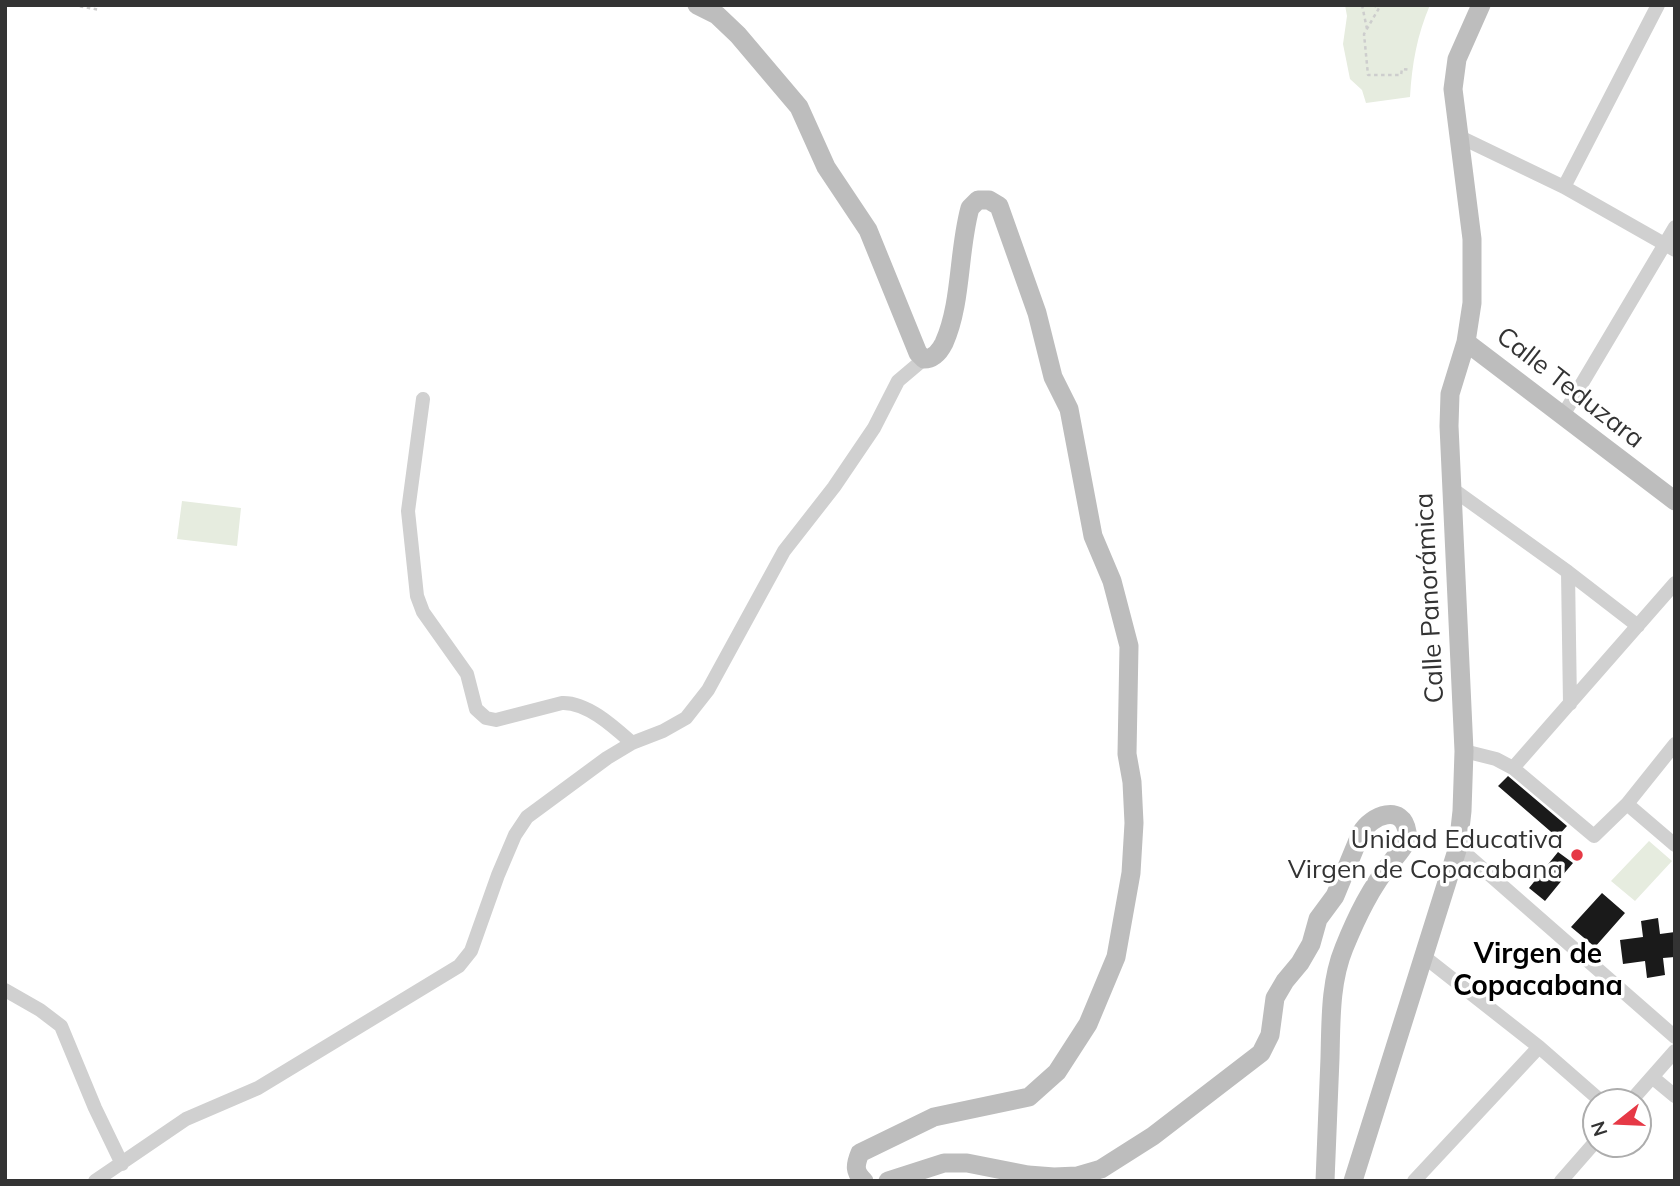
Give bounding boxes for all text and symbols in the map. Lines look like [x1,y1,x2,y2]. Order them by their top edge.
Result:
street label: Calle Teduzara [1490,321,1650,455]
street label: Calle Panorámica [1409,492,1451,704]
place label: Unidad Educativa Virgen de Copacabana [1288,824,1563,886]
marker: Unidad Educativa Virgen de Copacabana [1569,847,1585,863]
district label: Virgen de Copacabana [1453,938,1623,1004]
north arrow [1582,1088,1652,1158]
text: N [1585,1118,1613,1139]

